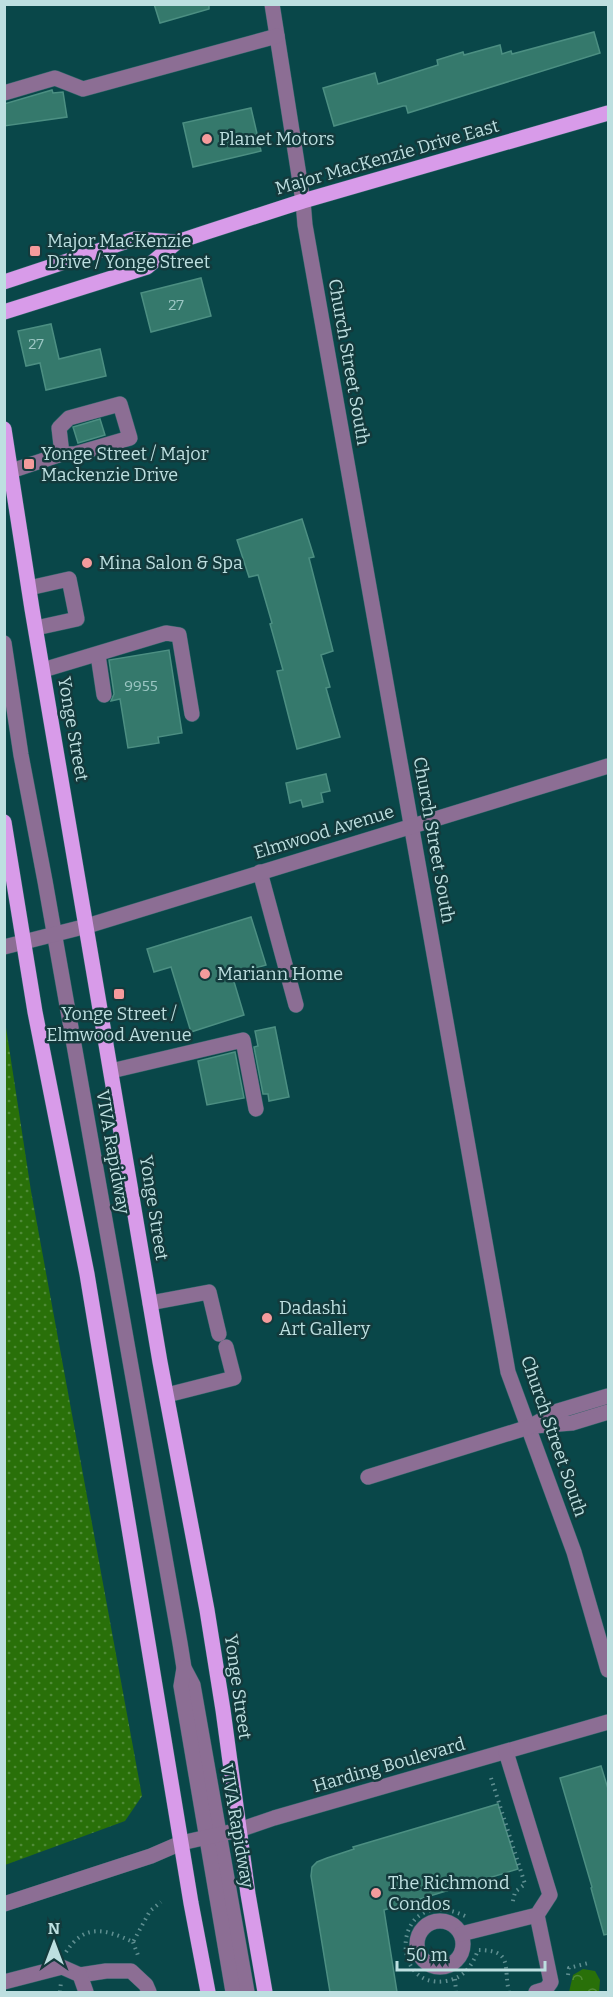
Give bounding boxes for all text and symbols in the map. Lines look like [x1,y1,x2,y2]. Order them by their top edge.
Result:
street label: Major MacKenzie Drive East [273,114,502,200]
place label: Planet Motors [219,128,335,150]
marker: Planet Motors [200,132,214,146]
place label: Major MacKenzie Drive / Yonge Street [47,230,211,273]
marker: Major MacKenzie Drive / Yonge Street [28,244,42,258]
street label: Church Street South [324,277,374,447]
house number: 27 [168,296,184,314]
house number: 27 [28,335,44,353]
place label: Yonge Street / Major Mackenzie Drive [41,443,209,486]
marker: Yonge Street / Major Mackenzie Drive [22,457,36,471]
place label: Mina Salon & Spa [99,552,243,574]
marker: Mina Salon & Spa [80,556,94,570]
street label: Yonge Street [53,675,93,784]
house number: 9955 [124,677,158,695]
street label: Church Street South [409,755,459,925]
street label: Elmwood Avenue [251,800,397,864]
place label: Mariann Home [217,963,343,985]
marker: Mariann Home [198,967,212,981]
marker: Yonge Street / Elmwood Avenue [112,987,126,1001]
place label: Yonge Street / Elmwood Avenue [46,1003,192,1046]
street label: VIVA Rapidway [91,1088,135,1216]
street label: Yonge Street [135,1154,173,1263]
place label: Dadashi Art Gallery [279,1297,371,1340]
marker: Dadashi Art Gallery [260,1311,274,1325]
street label: Church Street South [516,1353,592,1519]
street label: Yonge Street [220,1633,256,1741]
street label: Harding Boulevard [310,1733,468,1797]
street label: VIVA Rapidway [215,1762,259,1890]
place label: The Richmond Condos [388,1872,510,1915]
marker: The Richmond Condos [369,1886,383,1900]
north arrow [24,1913,84,1973]
text: N [48,1919,60,1938]
scale bar [397,1934,546,1972]
text: 50 m [406,1944,448,1966]

